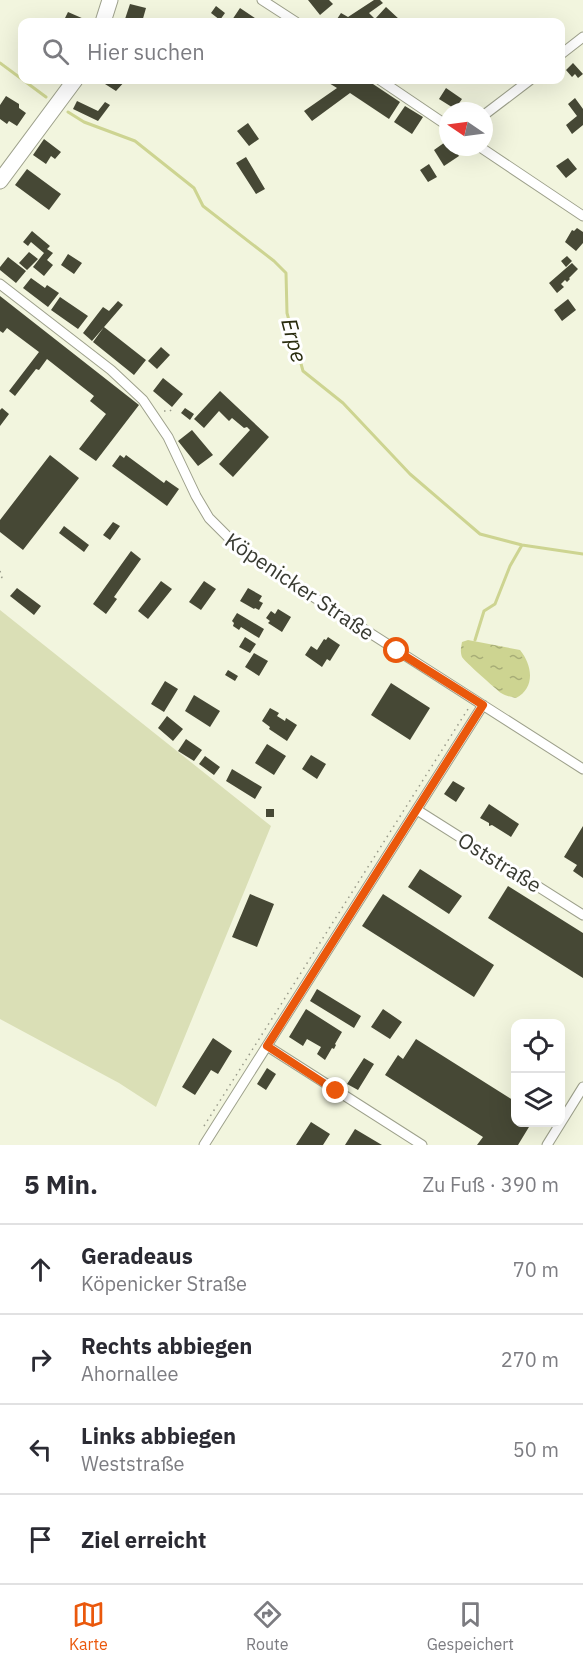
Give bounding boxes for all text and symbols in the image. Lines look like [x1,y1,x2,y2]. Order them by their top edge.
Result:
search box [18,18,565,84]
icon: search [39,35,72,68]
text: Hier suchen [87,37,205,66]
north arrow [439,102,493,156]
water label: Erpe [275,315,315,365]
street label: Köpenicker Straße [220,526,380,646]
route start [383,637,409,663]
street label: Oststraße [453,825,547,899]
map controls [511,1019,565,1127]
button: locate [511,1019,565,1073]
button: layers [511,1073,565,1127]
route end [322,1077,348,1103]
text: 5 Min. [24,1167,98,1201]
text: Zu Fuß · 390 m [422,1171,559,1198]
text: Geradeaus [81,1241,193,1270]
icon: ahead [24,1253,57,1286]
text: 70 m [513,1256,559,1283]
text: Köpenicker Straße [81,1270,247,1297]
text: Rechts abbiegen [81,1331,252,1360]
icon: right [24,1343,57,1376]
text: 270 m [501,1346,559,1373]
text: Ahornallee [81,1360,179,1387]
text: Links abbiegen [81,1421,236,1450]
icon: left [24,1433,57,1466]
text: 50 m [513,1436,559,1463]
text: Weststraße [81,1450,184,1477]
icon: arrive [24,1523,57,1556]
text: Ziel erreicht [81,1525,206,1554]
tab: Karte [69,1598,108,1654]
tab: Route [246,1598,288,1654]
tab: Gespeichert [427,1598,514,1654]

